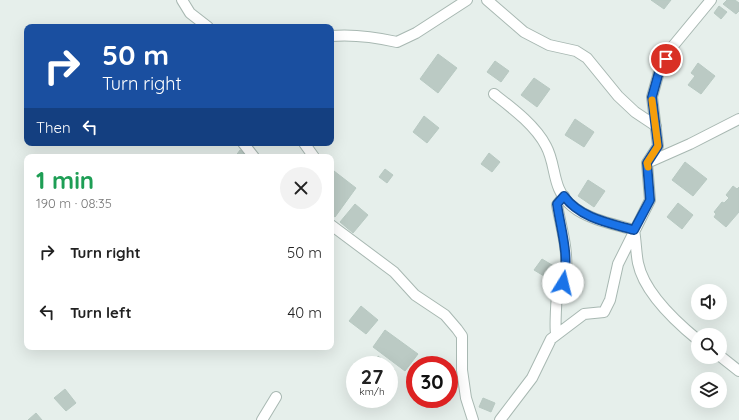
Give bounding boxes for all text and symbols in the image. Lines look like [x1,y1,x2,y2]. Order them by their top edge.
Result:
text: 50 m [102,37,169,72]
icon: right [36,40,88,92]
pin [649,42,683,76]
icon: arrive [655,48,677,70]
text: Turn right [102,72,182,95]
icon: left [79,116,101,138]
text: Then [36,118,71,137]
text: 1 min [36,165,94,195]
button: close [280,167,322,209]
text: 190 m · 08:35 [36,195,112,211]
icon: right [36,241,58,263]
text: Turn right [70,243,141,262]
text: 50 m [287,243,322,262]
position arrow [542,262,584,304]
map controls [691,284,727,408]
button: sound [691,284,727,320]
icon: left [36,301,58,323]
text: Turn left [70,303,132,322]
text: 40 m [287,303,322,322]
button: search [691,328,727,364]
speed limit sign: 30 [406,356,458,408]
text: 27 [361,364,383,389]
button: layers [691,372,727,408]
text: km/h [359,385,385,398]

